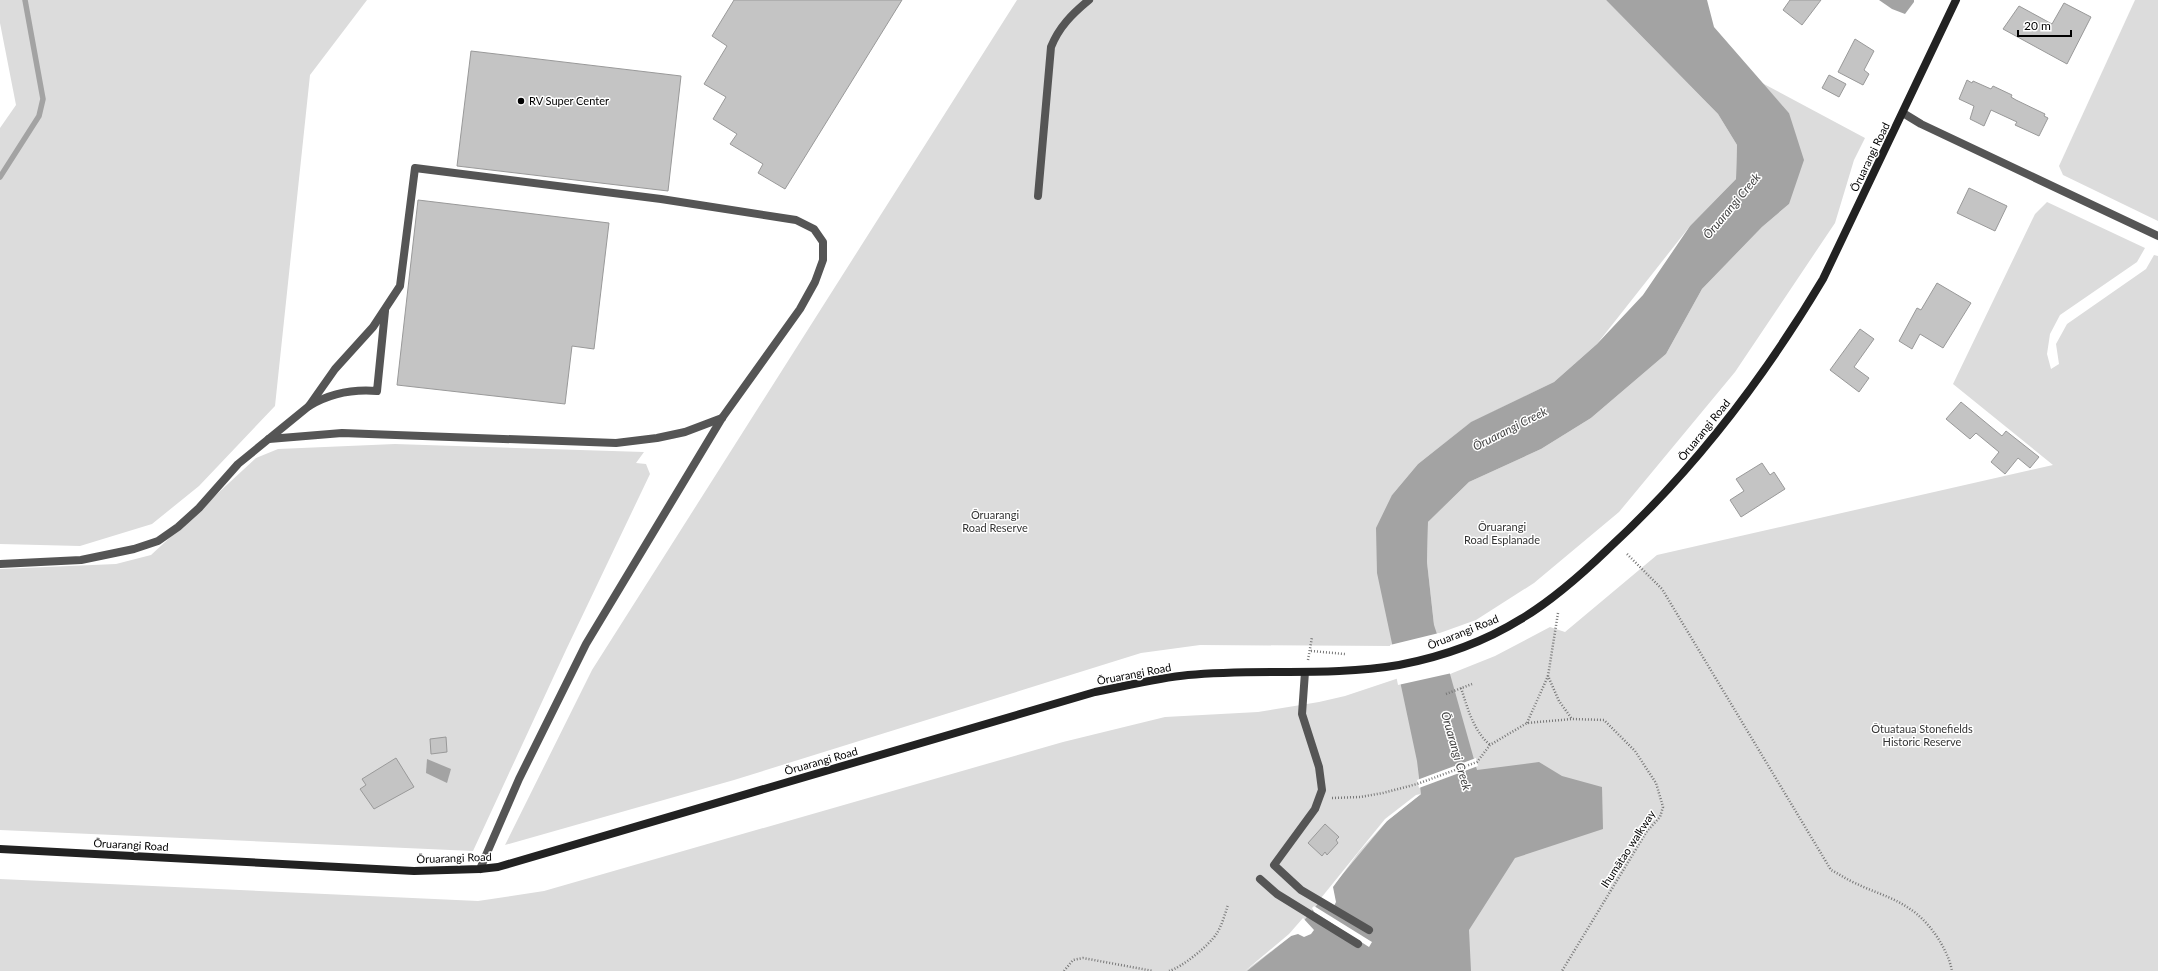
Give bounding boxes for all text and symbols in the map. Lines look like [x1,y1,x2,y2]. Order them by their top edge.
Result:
scale bar [2018,12,2071,38]
text: 20 m [2024,18,2051,33]
place label: RV Super Center [529,94,609,107]
marker: RV Super Center [516,96,526,106]
street label: Ōruarangi Road [1847,120,1892,194]
water label: Ōruarangi Creek [1700,169,1764,242]
street label: Ōruarangi Road [1675,396,1732,463]
water label: Ōruarangi Creek [1470,403,1550,454]
park label: Ōruarangi Road Reserve [962,508,1028,534]
park label: Ōruarangi Road Esplanade [1464,520,1540,546]
street label: Ōruarangi Road [1425,611,1500,652]
street label: Ōruarangi Road [1096,660,1172,687]
water label: Ōruarangi Creek [1438,710,1475,792]
park label: Ōtuataua Stonefields Historic Reserve [1871,722,1973,748]
street label: Ōruarangi Road [783,744,859,777]
street label: Ihumātao walkway [1598,807,1658,890]
street label: Ōruarangi Road [93,836,169,853]
street label: Ōruarangi Road [416,850,492,865]

